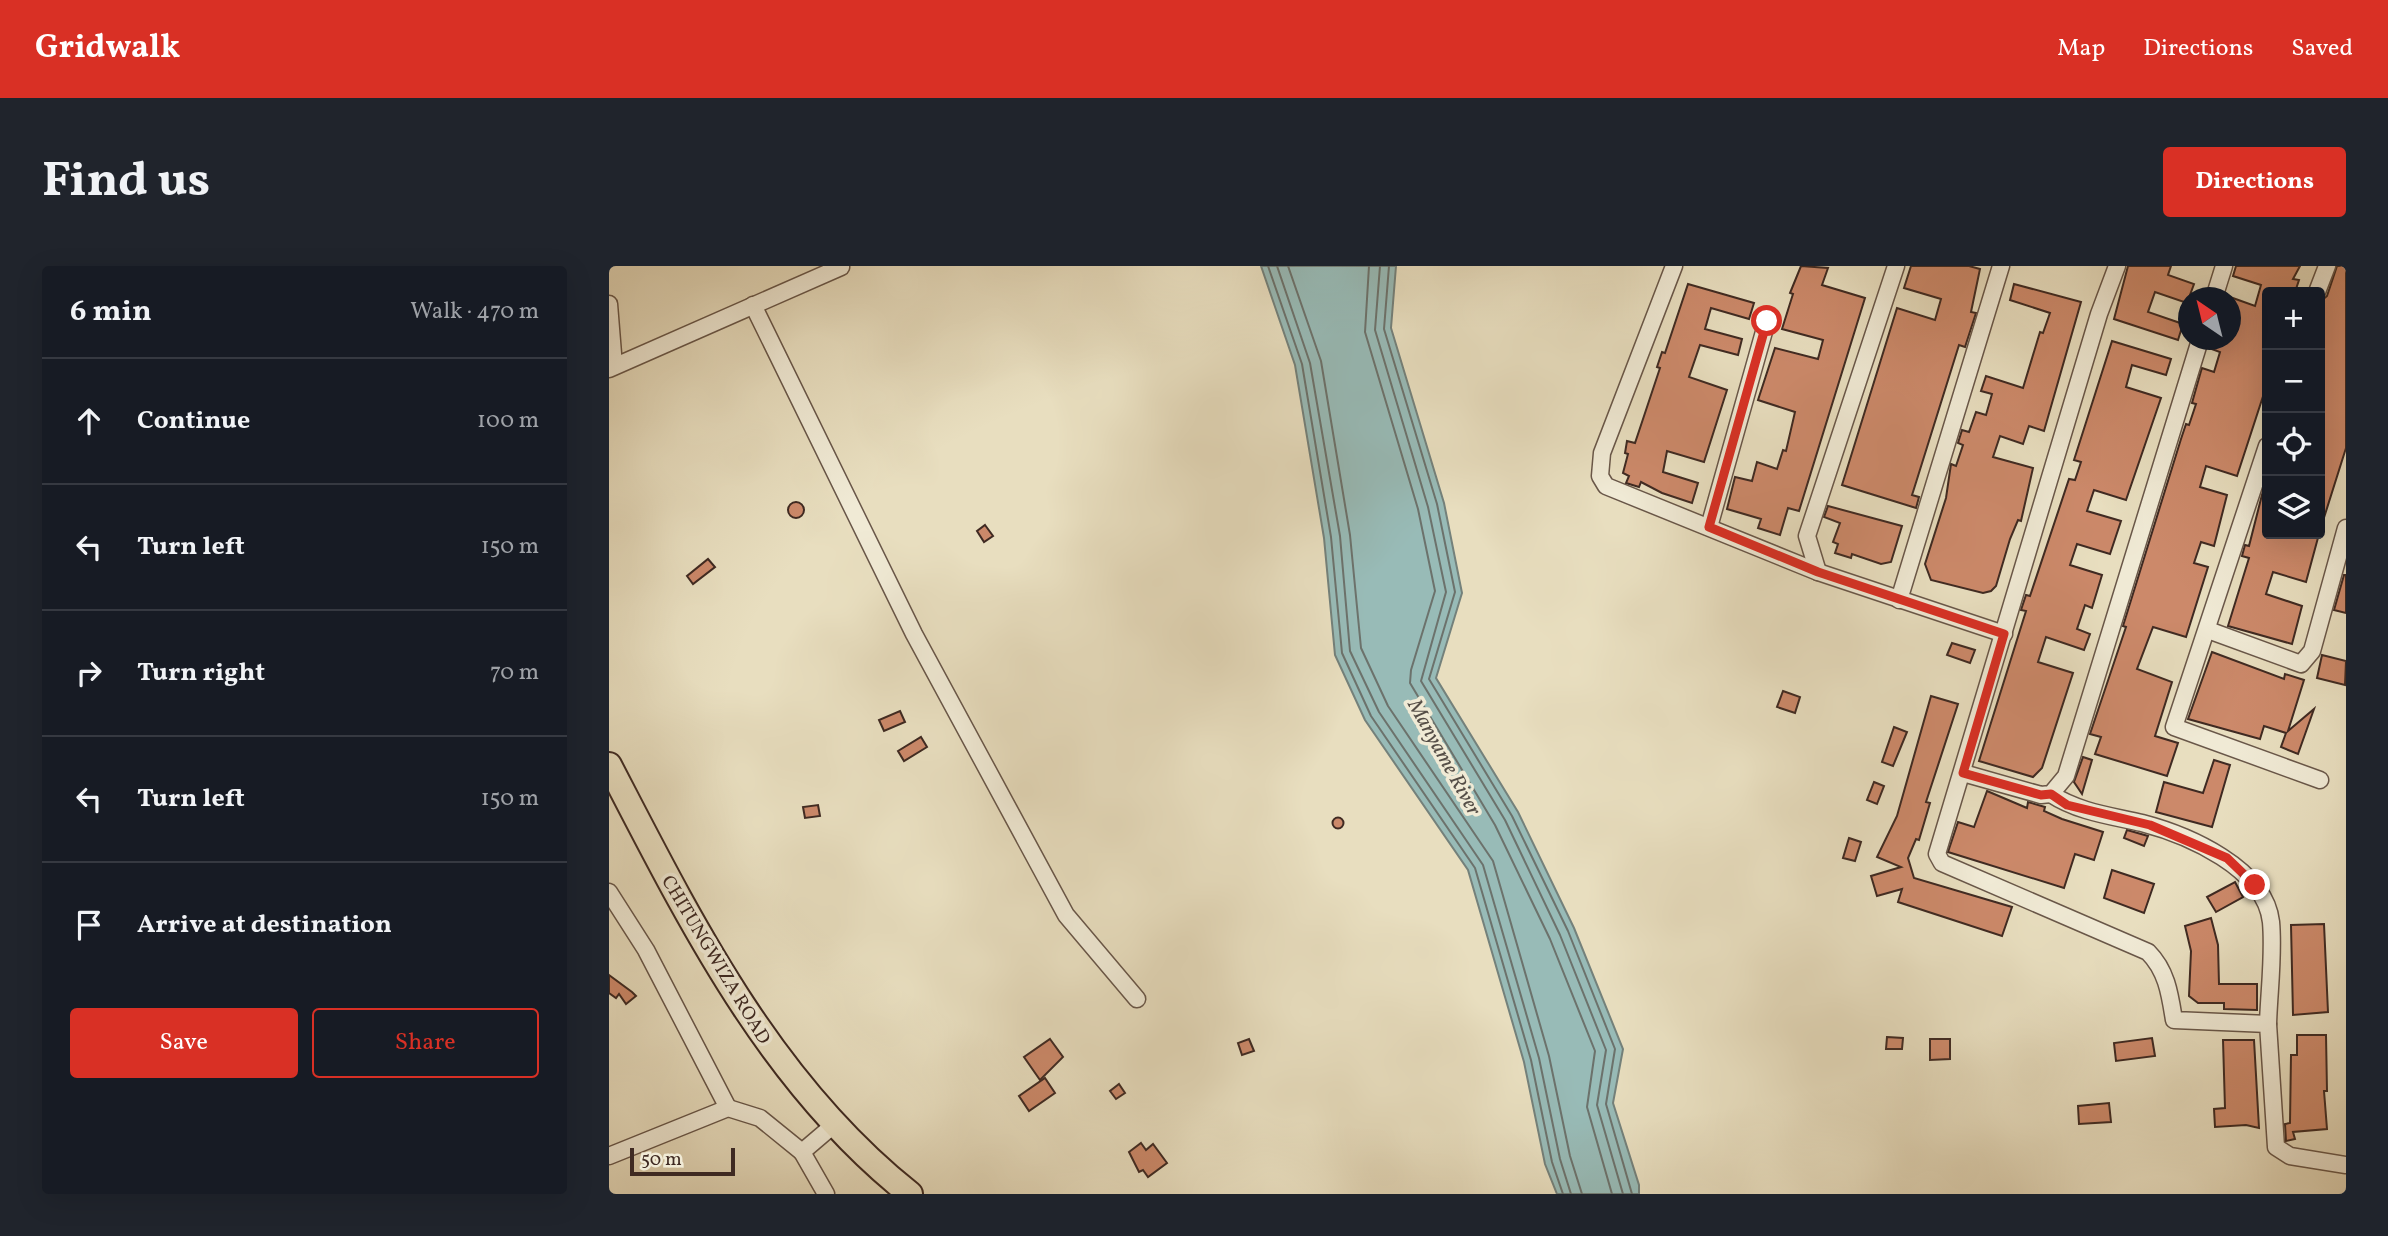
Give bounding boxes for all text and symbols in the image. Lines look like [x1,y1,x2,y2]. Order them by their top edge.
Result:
text: Gridwalk [35,26,180,72]
text: Map [2057,32,2105,66]
text: Directions [2143,32,2253,66]
text: Saved [2291,32,2353,66]
button: Directions [2163,147,2346,217]
text: Find us [42,148,210,217]
north arrow [2178,287,2241,350]
map controls [2262,287,2325,539]
button: + [2262,287,2325,350]
text: 6 min [70,291,152,333]
text: Walk · 470 m [410,296,539,328]
route start [1751,305,1782,336]
button: − [2262,350,2325,413]
icon: ahead [70,402,108,440]
text: Continue [137,403,250,439]
text: 100 m [477,405,539,437]
button: locate [2262,413,2325,476]
button: layers [2262,476,2325,539]
icon: left [70,528,108,566]
text: Turn left [137,529,245,565]
text: 150 m [481,531,539,563]
icon: right [70,654,108,692]
text: Turn right [137,655,265,691]
text: 70 m [490,657,539,689]
water label: Manyame River [1399,693,1488,821]
icon: left [70,780,108,818]
text: Turn left [137,781,245,817]
text: 150 m [481,783,539,815]
route end [2239,869,2270,900]
street label: CHITUNGWIZA ROAD [654,871,776,1050]
icon: arrive [70,906,108,944]
text: Arrive at destination [137,907,392,943]
button: Save [70,1008,298,1078]
button: Share [312,1008,539,1078]
scale bar [630,1145,735,1177]
text: 50 m [641,1147,682,1173]

